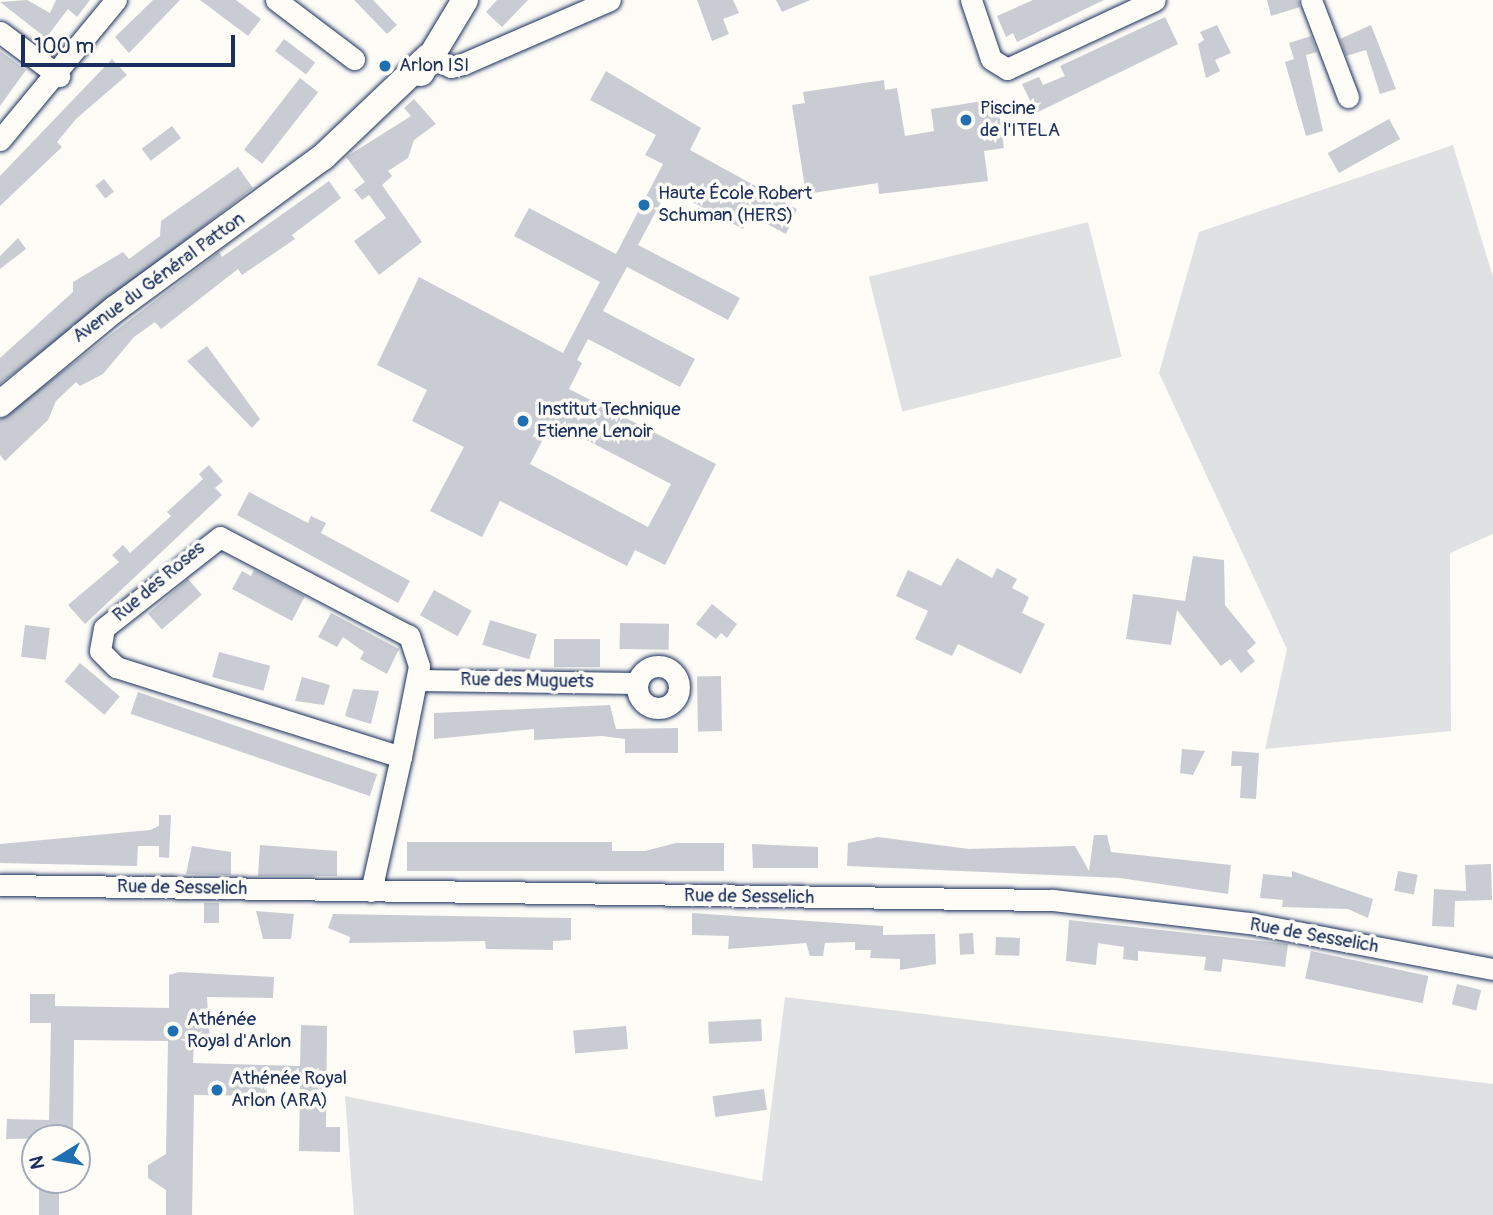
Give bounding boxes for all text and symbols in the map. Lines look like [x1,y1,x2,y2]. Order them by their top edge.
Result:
scale bar [24,21,238,65]
text: 100 m [34,33,94,60]
place label: Arlon ISI [399,55,469,77]
marker: Arlon ISI [377,58,393,74]
place label: Piscine de l'ITELA [980,98,1060,142]
marker: Piscine de l'ITELA [958,112,974,128]
place label: Haute École Robert Schuman (HERS) [658,183,812,227]
marker: Haute École Robert Schuman (HERS) [636,197,652,213]
street label: Avenue du Général Patton [68,208,250,348]
place label: Institut Technique Etienne Lenoir [537,399,681,443]
marker: Institut Technique Etienne Lenoir [515,413,531,429]
street label: Rue des Roses [108,537,210,627]
street label: Rue des Muguets [460,668,594,694]
street label: Rue de Sesselich [117,875,247,901]
street label: Rue de Sesselich [684,884,814,910]
street label: Rue de Sesselich [1248,913,1380,959]
place label: Athénée Royal d'Arlon [187,1009,291,1053]
marker: Athénée Royal d'Arlon [165,1023,181,1039]
place label: Athénée Royal Arlon (ARA) [231,1068,347,1112]
marker: Athénée Royal Arlon (ARA) [209,1082,225,1098]
north arrow [21,1124,91,1194]
text: N [24,1154,50,1171]

